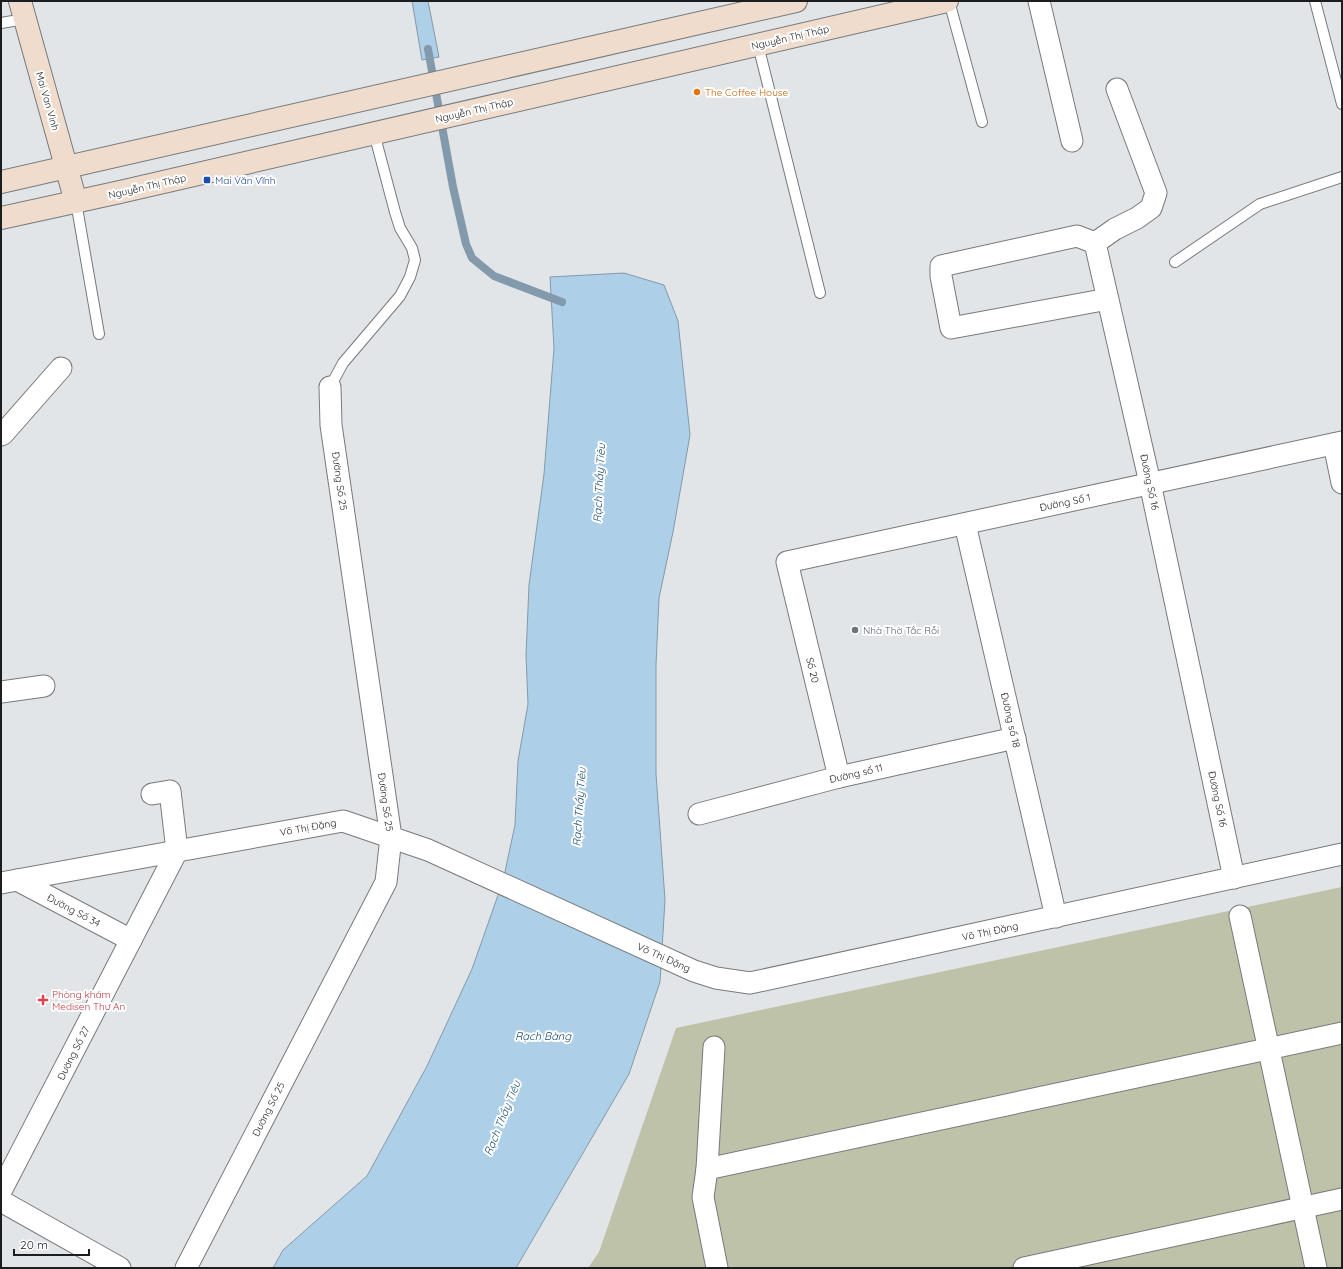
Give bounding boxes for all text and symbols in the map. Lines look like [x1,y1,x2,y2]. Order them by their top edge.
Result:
street label: Nguyễn Thị Thập [750,22,830,53]
street label: Mai Van Vinh [33,70,62,132]
place label: The Coffee House [705,86,789,99]
marker: The Coffee House [692,87,702,97]
street label: Nguyễn Thị Thập [434,95,514,126]
street label: Nguyễn Thị Thập [107,171,187,202]
place label: Mai Văn Vĩnh [215,174,276,187]
marker: Mai Văn Vĩnh [202,175,212,185]
water label: Rạch Thầy Tiêu [590,442,608,523]
street label: Đường Số 25 [329,451,350,511]
street label: Đường Số 16 [1137,453,1162,512]
street label: Đường Số 1 [1038,491,1092,514]
place label: Nhà Thờ Tắc Rỗi [863,624,939,637]
marker: Nhà Thờ Tắc Rỗi [850,625,860,635]
street label: Số 20 [803,656,822,684]
street label: Đường số 18 [998,691,1023,749]
street label: Đường số 11 [828,761,884,786]
water label: Rạch Thầy Tiêu [569,766,589,847]
street label: Đường Số 16 [1205,770,1230,829]
street label: Đường Số 25 [375,772,396,832]
street label: Võ Thị Đặng [279,816,337,839]
street label: Đường Số 34 [45,891,103,930]
street label: Võ Thị Đặng [961,919,1019,944]
street label: Võ Thị Đặng [635,940,693,975]
place label: Phòng khám Medisen Thư An [52,988,125,1013]
marker: Phòng khám Medisen Thư An [37,994,49,1006]
street label: Đường Số 27 [54,1024,93,1082]
water label: Rạch Bàng [515,1029,572,1043]
water label: Rạch Thầy Tiêu [481,1078,524,1157]
street label: Đường Số 25 [249,1080,288,1138]
scale bar [14,1231,89,1257]
text: 20 m [20,1237,48,1252]

